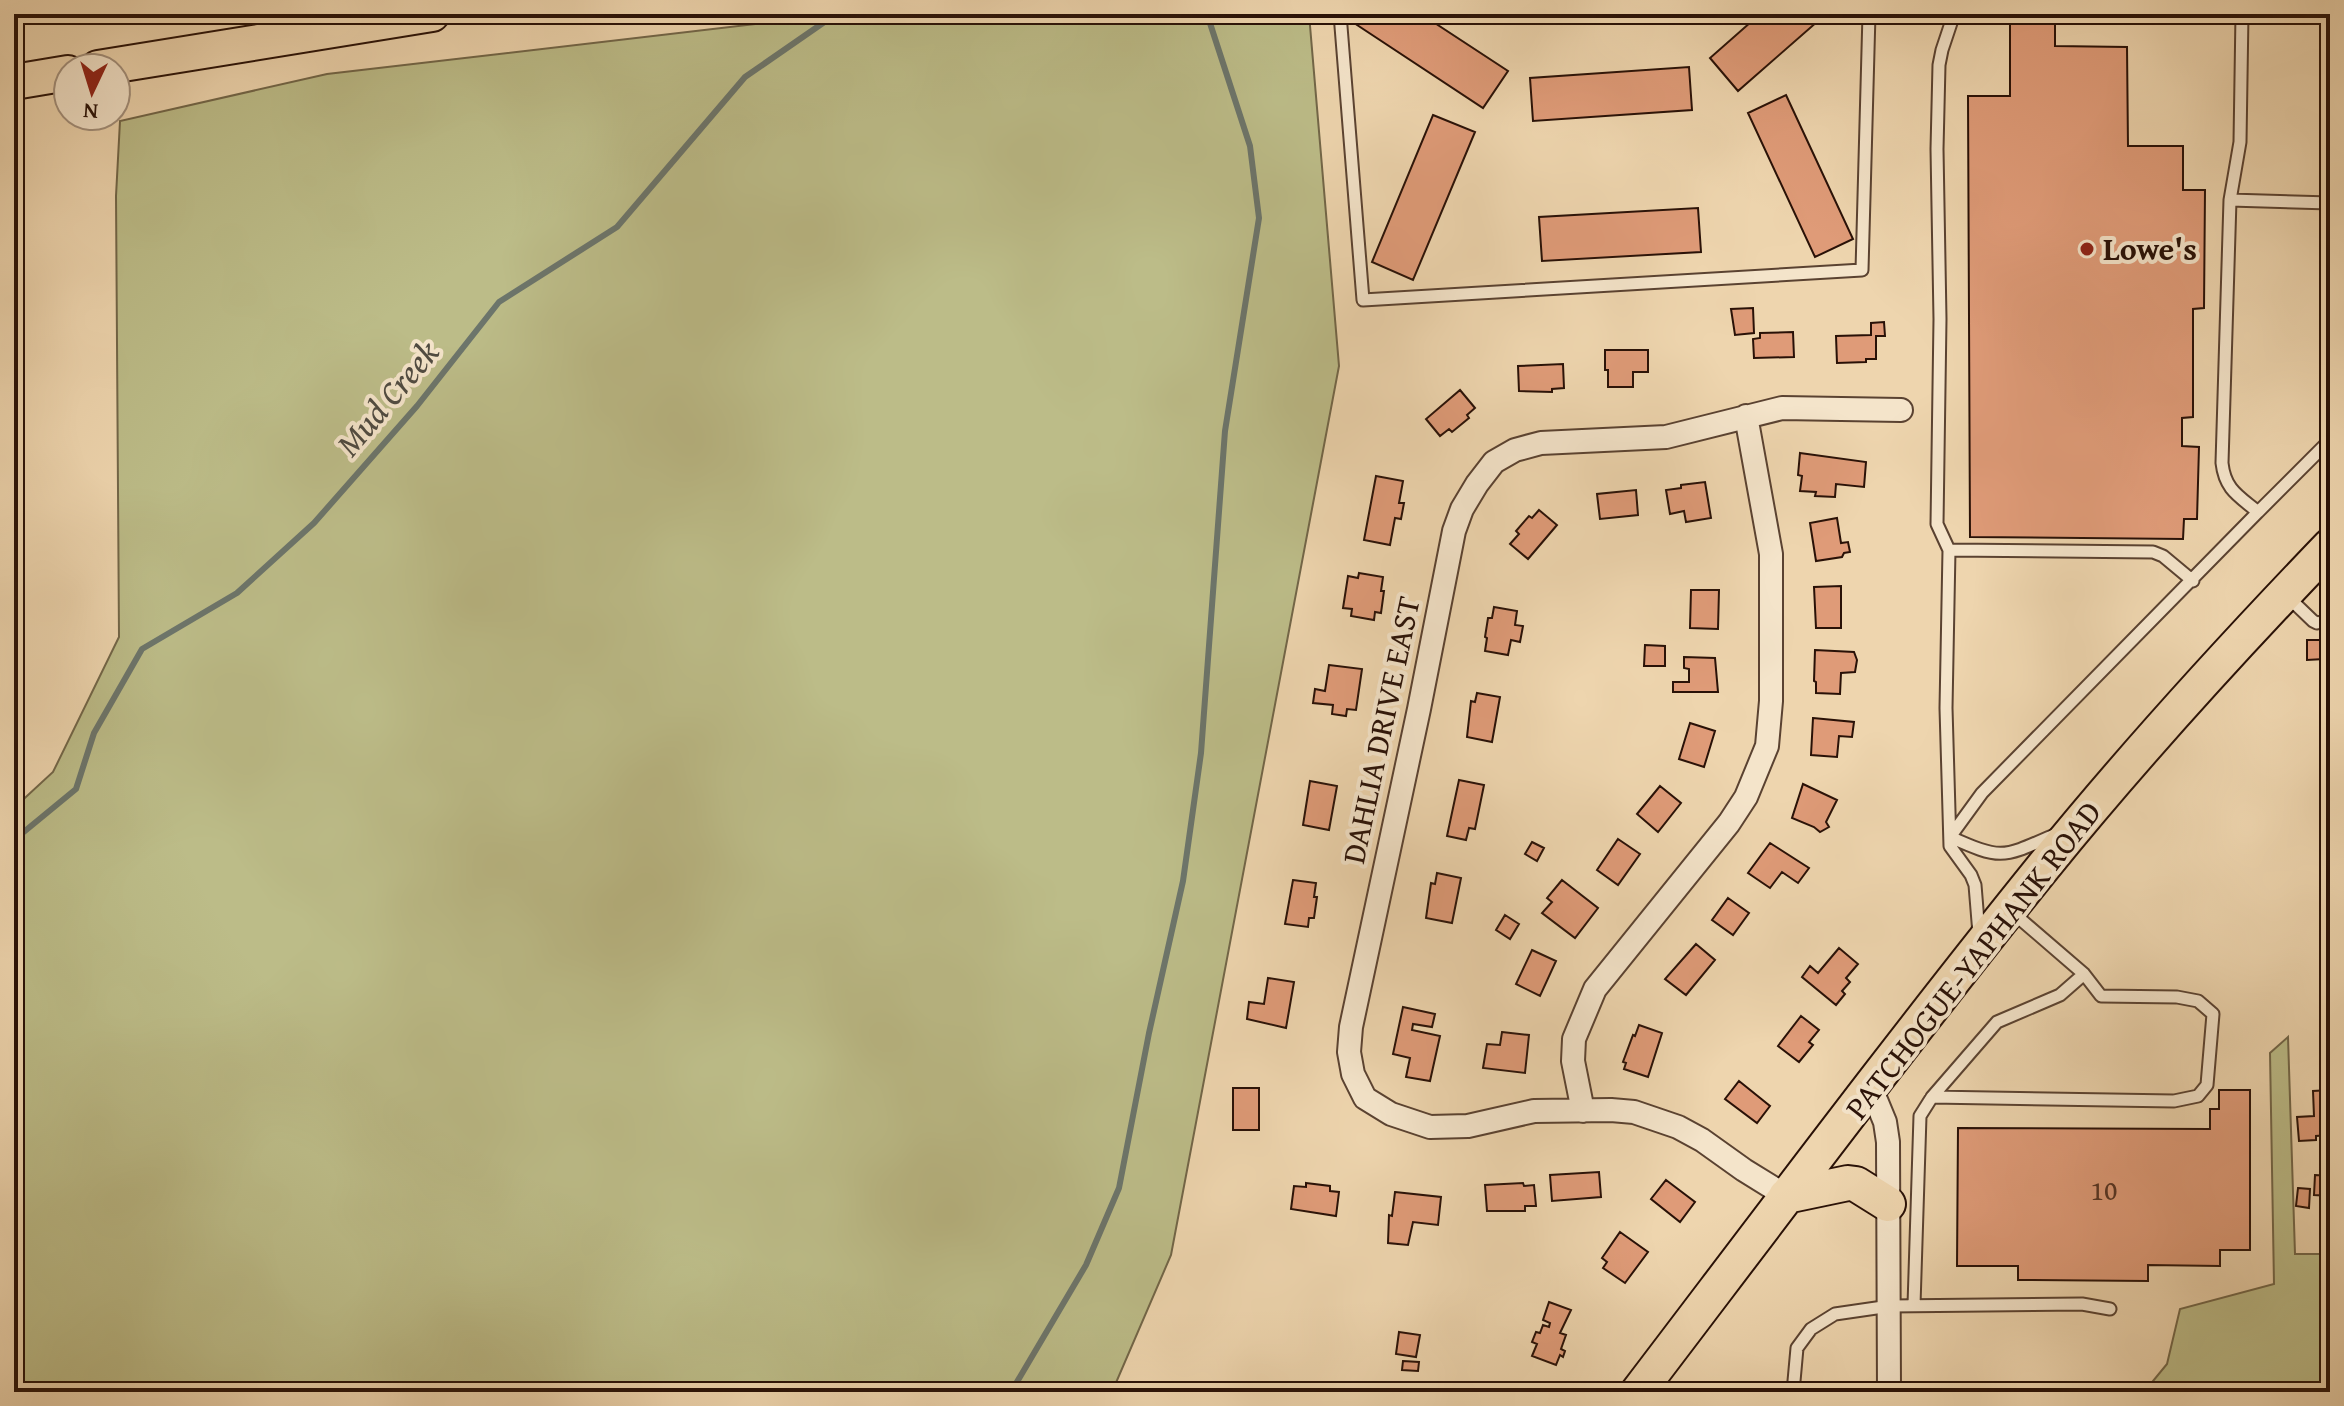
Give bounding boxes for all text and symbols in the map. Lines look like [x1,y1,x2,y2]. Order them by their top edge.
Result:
north arrow [52,52,132,132]
text: N [82,95,99,128]
place label: Lowe's [2103,225,2197,272]
marker: Lowe's [2078,240,2096,258]
water label: Mud Creek [324,329,450,466]
street label: DAHLIA DRIVE EAST [1329,592,1432,868]
street label: PATCHOGUE-YAPHANK ROAD [1833,790,2112,1129]
house number: 10 [2091,1169,2117,1210]

